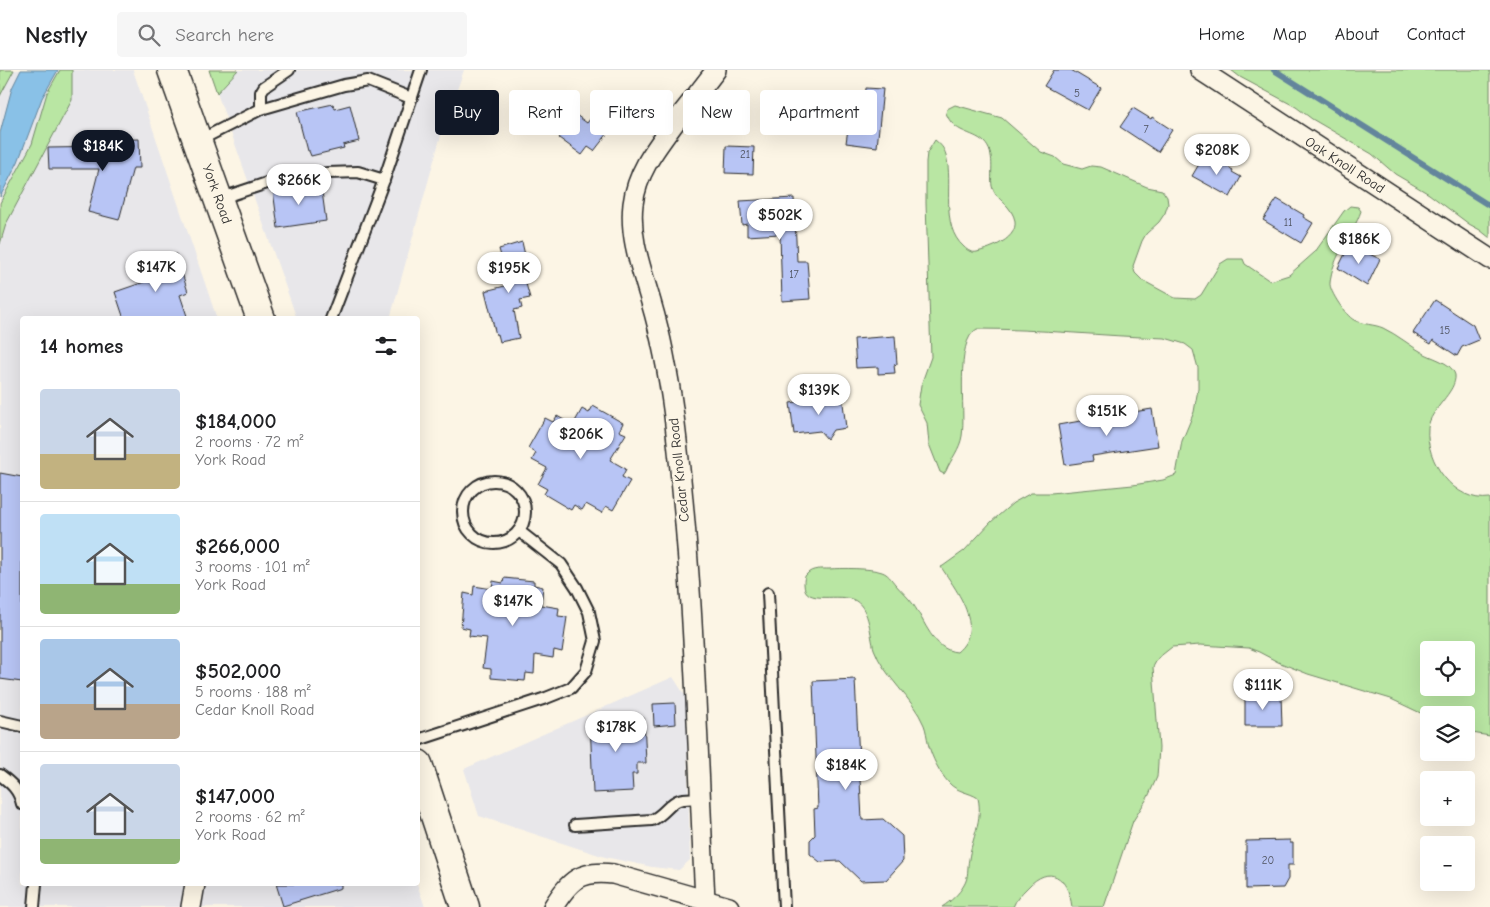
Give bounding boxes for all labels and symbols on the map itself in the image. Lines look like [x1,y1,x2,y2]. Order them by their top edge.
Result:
house number: 5 [1074,87,1080,100]
house number: 7 [1143,123,1149,136]
pin: $184K [68,129,138,172]
street label: Oak Knoll Road [1302,133,1388,197]
pin: $208K [1182,134,1252,176]
house number: 21 [740,148,750,161]
street label: York Road [198,162,236,226]
pin: $266K [264,164,334,206]
pin: $502K [745,198,815,241]
house number: 11 [1284,216,1292,229]
pin: $186K [1324,222,1394,265]
pin: $147K [121,250,191,293]
pin: $195K [474,252,544,294]
house number: 17 [789,268,799,281]
house number: 15 [1440,324,1450,337]
pin: $139K [784,374,854,416]
pin: $151K [1072,394,1142,437]
street label: Cedar Knoll Road [665,417,693,523]
pin: $206K [546,418,616,460]
pin: $147K [478,584,548,627]
pin: $111K [1228,668,1298,711]
pin: $178K [581,710,651,753]
pin: $184K [811,748,881,791]
house number: 20 [1262,854,1274,867]

